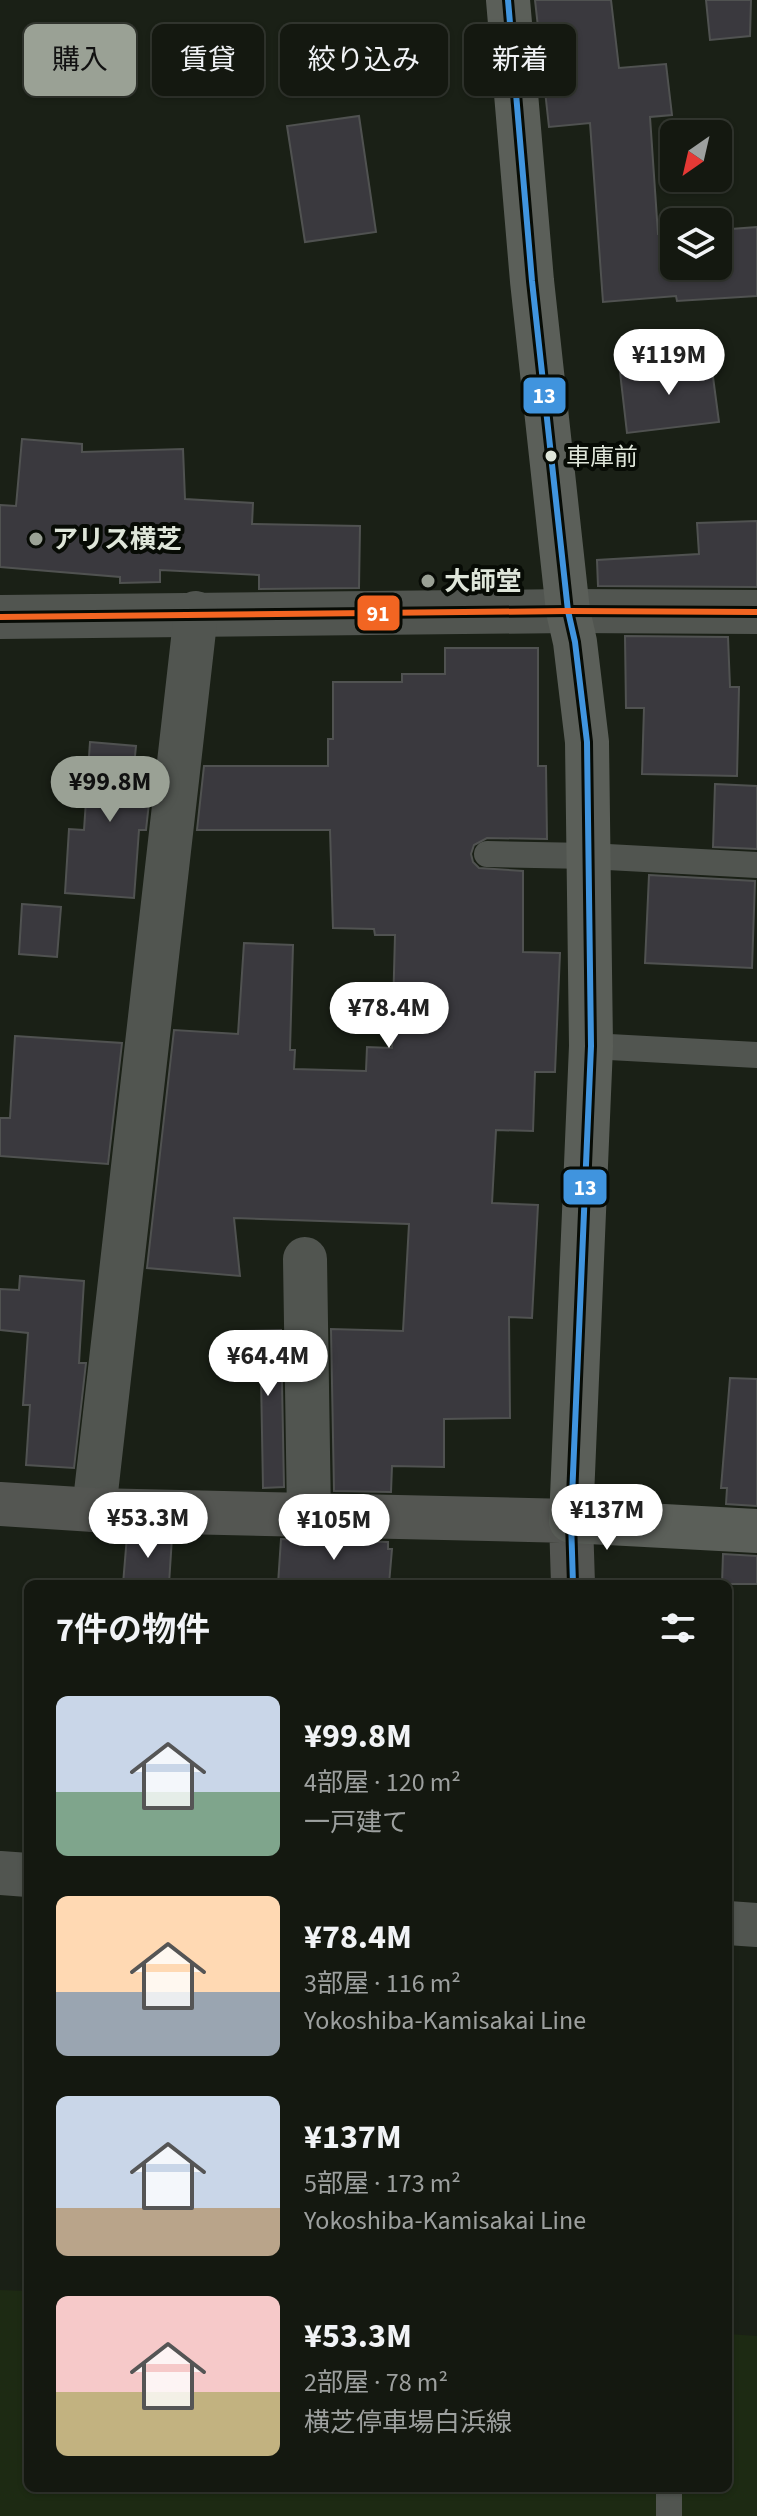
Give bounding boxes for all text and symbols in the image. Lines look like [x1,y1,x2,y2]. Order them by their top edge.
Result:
chip: 購入 [24,24,136,96]
chip: 賃貸 [152,24,264,96]
chip: 絞り込み [280,24,448,96]
chip: 新着 [464,24,576,96]
north arrow [660,120,732,192]
map controls [660,120,732,280]
button: layers [660,208,732,280]
pin: ¥119M [613,329,725,397]
text: ¥119M [632,336,706,373]
line badge: 13 [522,376,567,415]
text: 13 [532,380,556,412]
place label: 車庫前 [566,440,638,475]
marker: 車庫前 [543,448,559,464]
place label: アリス横芝 [52,521,182,558]
marker: アリス横芝 [27,530,45,548]
place label: 大師堂 [444,563,522,600]
marker: 大師堂 [419,572,437,590]
line badge: 91 [356,594,401,632]
text: 91 [366,598,390,630]
pin: ¥99.8M [45,756,175,824]
text: ¥99.8M [69,763,151,800]
pin: ¥78.4M [324,982,454,1050]
text: ¥78.4M [348,989,430,1026]
line badge: 13 [562,1168,608,1206]
text: 13 [573,1172,597,1204]
pin: ¥64.4M [203,1330,333,1398]
text: ¥64.4M [227,1337,309,1374]
pin: ¥137M [551,1484,663,1552]
text: ¥137M [570,1491,644,1528]
pin: ¥53.3M [83,1492,213,1560]
pin: ¥105M [278,1494,390,1562]
text: ¥53.3M [107,1499,189,1536]
text: ¥105M [297,1501,371,1538]
text: 7件の物件 [56,1606,210,1655]
icon: filters [656,1606,700,1650]
text: ¥99.8M [304,1712,412,1761]
icon: home [120,1728,216,1824]
text: 4部屋 · 120 m² [304,1764,461,1801]
text: 一戸建て [304,1804,408,1841]
text: ¥78.4M [304,1913,412,1962]
icon: home [120,1928,216,2024]
text: 3部屋 · 116 m² [304,1965,461,2002]
text: Yokoshiba-Kamisakai Line [304,2002,586,2039]
text: ¥137M [304,2113,402,2162]
icon: home [120,2128,216,2224]
text: 5部屋 · 173 m² [304,2165,461,2202]
text: Yokoshiba-Kamisakai Line [304,2202,586,2239]
text: ¥53.3M [304,2312,412,2361]
icon: home [120,2328,216,2424]
text: 2部屋 · 78 m² [304,2364,448,2401]
text: 横芝停車場白浜線 [304,2404,512,2441]

